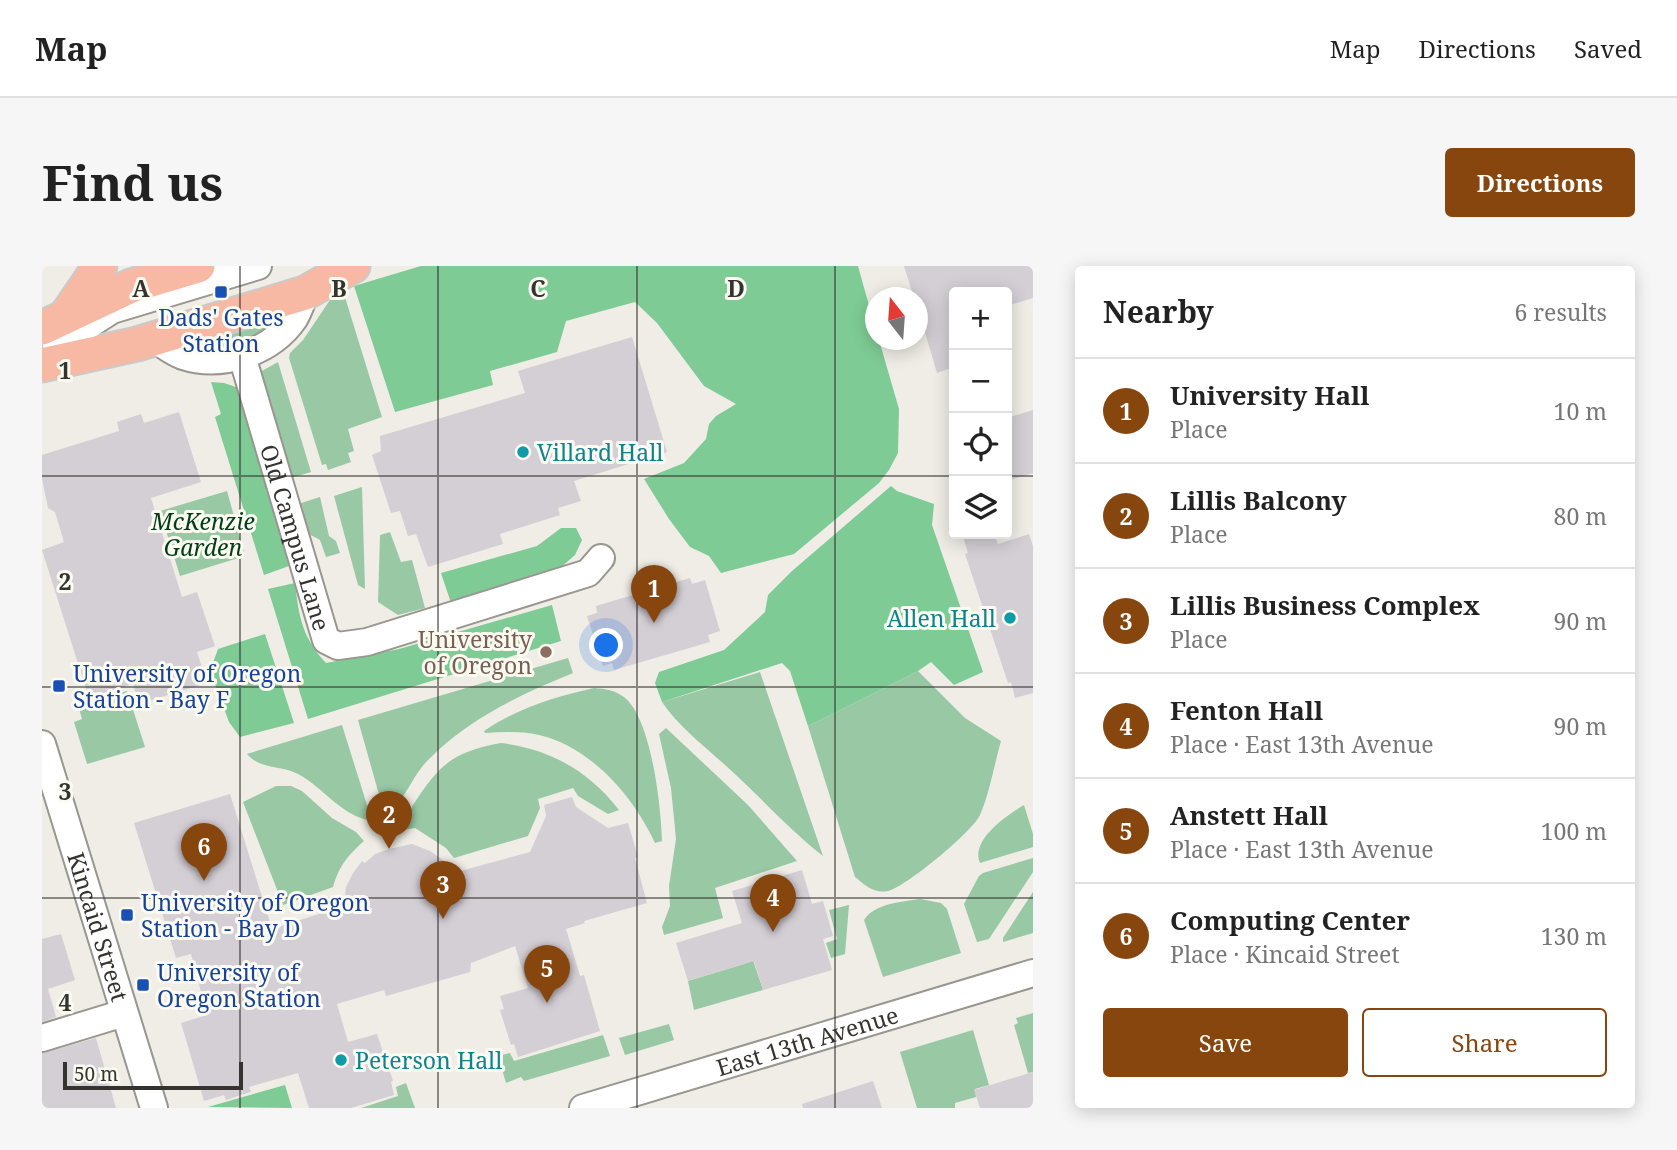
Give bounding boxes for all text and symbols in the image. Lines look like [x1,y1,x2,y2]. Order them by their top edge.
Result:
text: Map [35,26,108,71]
text: Map [1330,32,1381,65]
text: Directions [1419,32,1536,65]
text: Saved [1574,32,1642,65]
button: Directions [1445,148,1635,217]
text: Find us [42,149,223,215]
text: A [132,272,150,304]
text: B [331,272,347,304]
text: C [530,272,546,304]
text: D [727,272,745,304]
marker: Dads' Gates Station [213,284,229,300]
north arrow [865,287,928,350]
map controls [949,287,1012,539]
button: + [949,287,1012,350]
text: Nearby [1103,291,1214,332]
text: 6 results [1514,296,1607,328]
place label: Dads' Gates Station [158,301,284,359]
button: − [949,350,1012,413]
text: 1 [59,354,72,386]
text: University Hall [1170,377,1369,413]
text: 1 [1120,395,1133,427]
text: 10 m [1554,395,1607,427]
button: locate [949,413,1012,476]
text: Place [1170,413,1228,445]
place label: Villard Hall [537,436,663,468]
street label: Old Campus Lane [253,440,338,634]
marker: Villard Hall [515,444,531,460]
button: layers [949,476,1012,539]
text: Lillis Balcony [1170,482,1347,518]
text: 2 [1120,500,1133,532]
text: 80 m [1554,500,1607,532]
park label: McKenzie Garden [150,505,255,563]
text: Place [1170,518,1228,550]
text: 2 [59,565,72,597]
pin: 1 [631,565,677,623]
text: Lillis Business Complex [1170,587,1480,623]
place label: Allen Hall [887,602,996,634]
text: 3 [1120,605,1133,637]
text: 90 m [1554,605,1607,637]
marker: Allen Hall [1002,610,1018,626]
place label: University of Oregon [418,623,532,681]
text: Place [1170,623,1228,655]
your location [589,628,623,662]
marker: University of Oregon [538,644,554,660]
place label: University of Oregon Station - Bay F [73,657,302,715]
marker: University of Oregon Station - Bay F [51,678,67,694]
text: Fenton Hall [1170,692,1323,728]
text: 4 [1120,710,1133,742]
text: 90 m [1554,710,1607,742]
text: Place · East 13th Avenue [1170,728,1434,760]
text: 3 [59,775,72,807]
pin: 2 [366,791,412,849]
text: Anstett Hall [1170,797,1328,833]
text: 5 [1120,815,1133,847]
text: 100 m [1541,815,1607,847]
pin: 6 [181,823,227,881]
text: Place · East 13th Avenue [1170,833,1434,865]
street label: Kincaid Street [60,848,136,1005]
pin: 3 [420,861,466,919]
pin: 4 [750,874,796,932]
place label: University of Oregon Station - Bay D [141,886,370,944]
text: Computing Center [1170,902,1410,938]
marker: University of Oregon Station - Bay D [119,907,135,923]
text: 6 [1120,920,1133,952]
text: 130 m [1541,920,1607,952]
text: Place · Kincaid Street [1170,938,1399,970]
pin: 5 [524,945,570,1003]
place label: University of Oregon Station [157,956,321,1014]
marker: University of Oregon Station [135,977,151,993]
text: 4 [59,986,72,1018]
street label: East 13th Avenue [712,998,902,1083]
button: Save [1103,1008,1348,1077]
button: Share [1362,1008,1607,1077]
place label: Peterson Hall [355,1044,502,1076]
marker: Peterson Hall [333,1052,349,1068]
scale bar [63,1059,243,1091]
text: 50 m [74,1061,118,1087]

